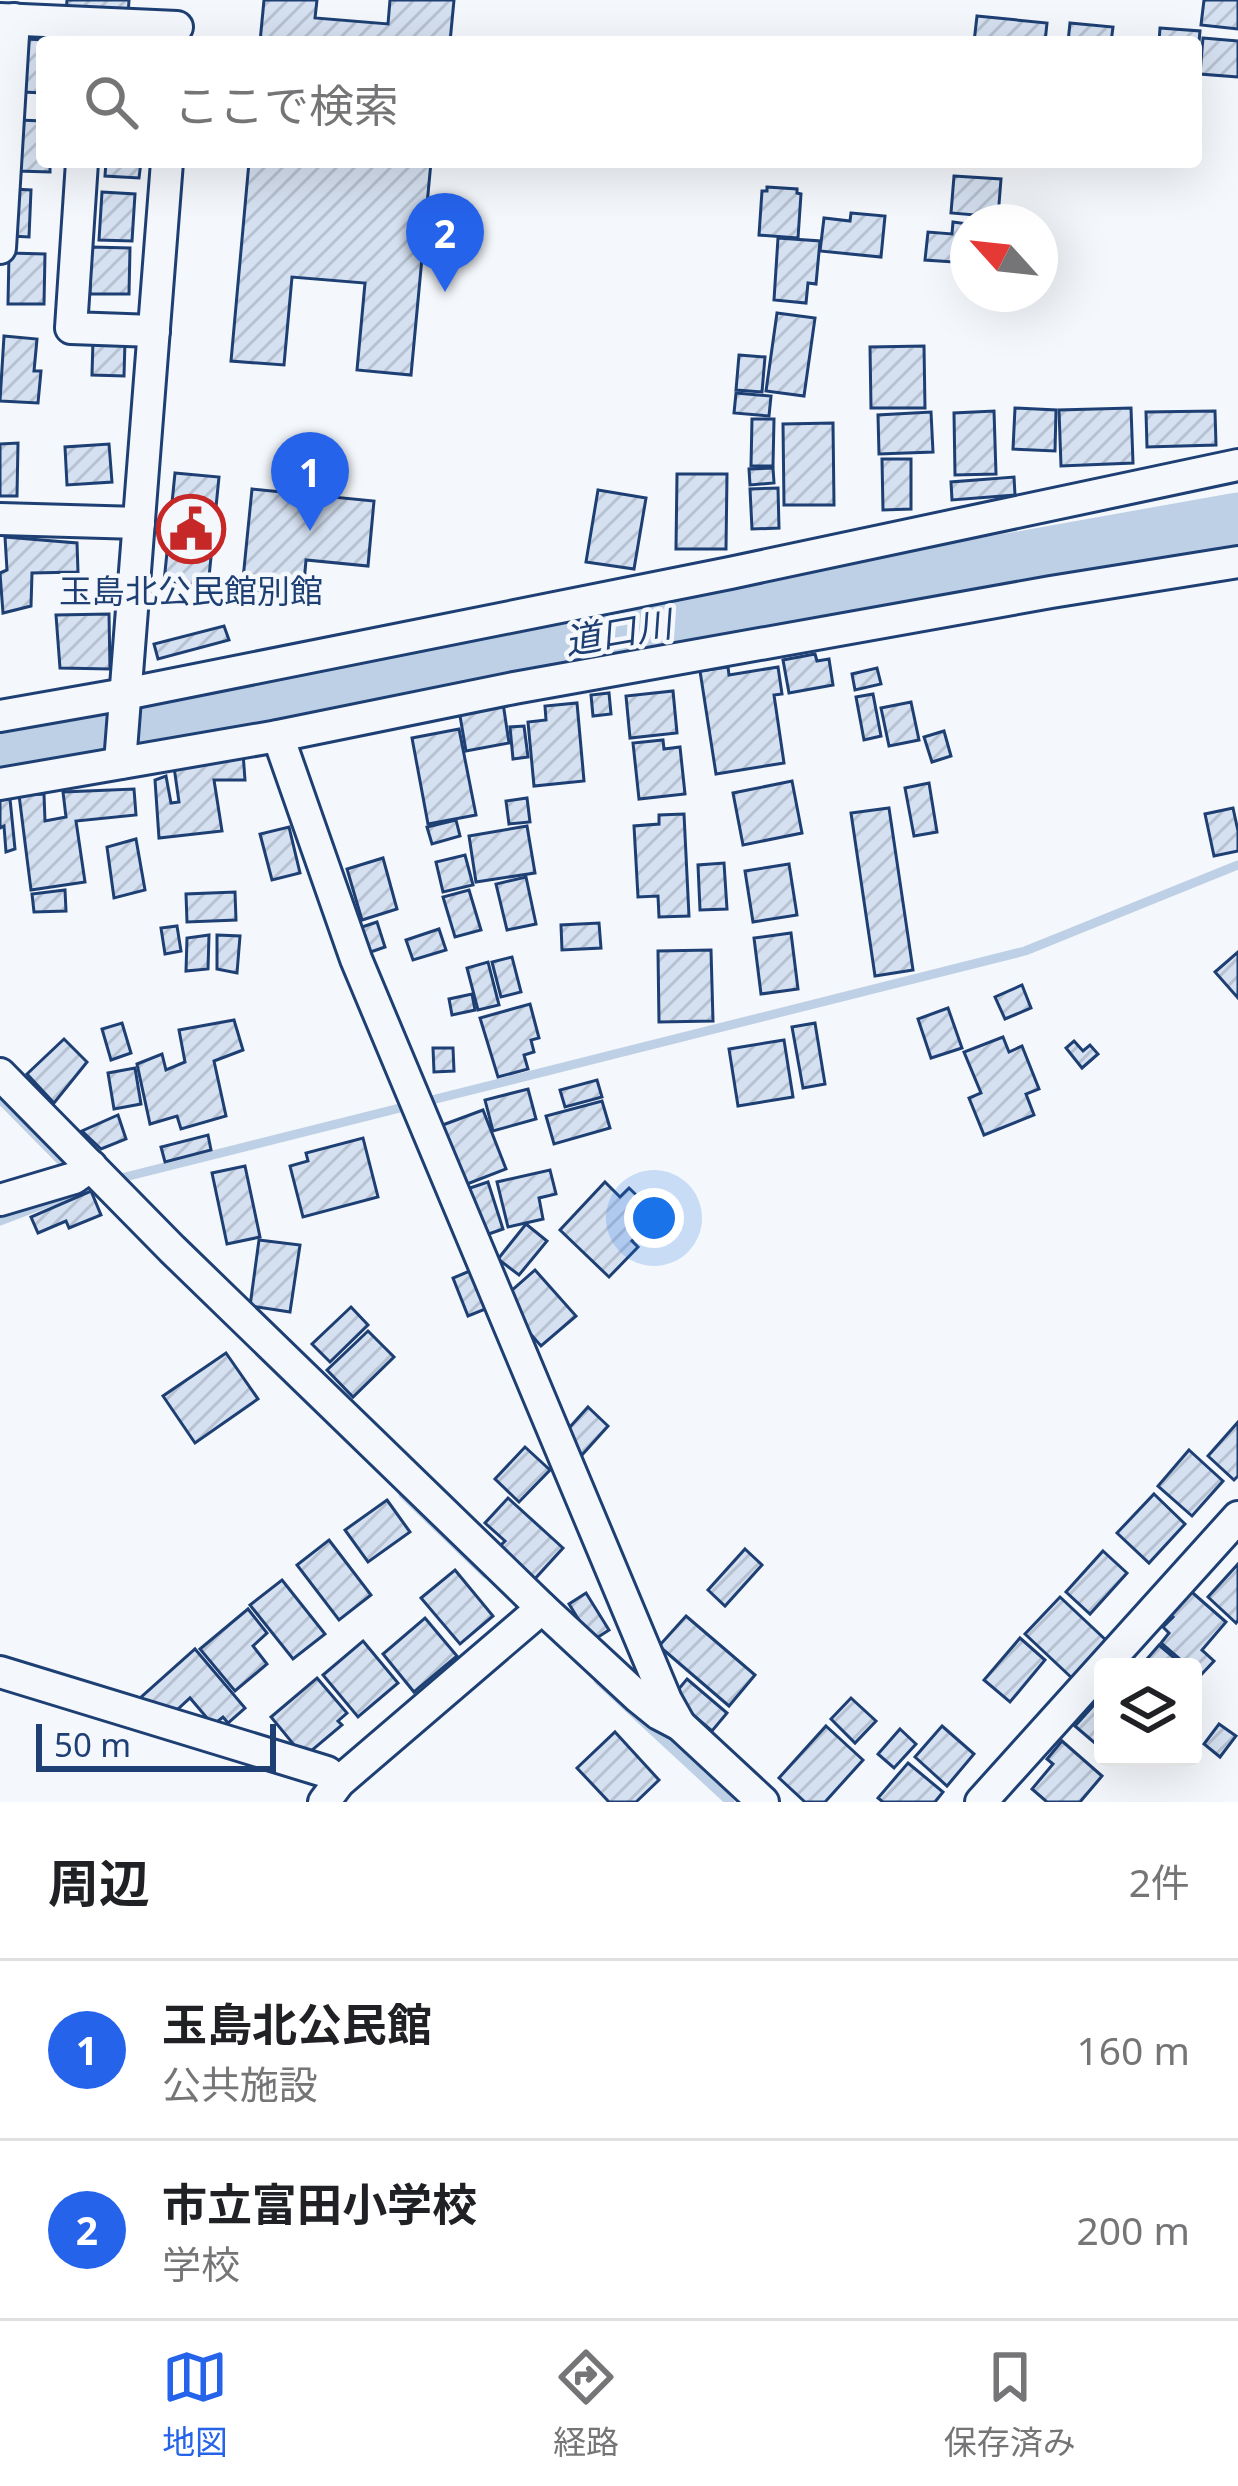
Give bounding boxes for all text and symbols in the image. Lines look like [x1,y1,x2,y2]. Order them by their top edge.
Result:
search box [36,36,1202,168]
icon: search [78,69,144,135]
text: ここで検索 [174,74,399,135]
pin: 2 [406,193,484,292]
north arrow [950,204,1058,312]
pin: 1 [271,432,349,531]
public building icon: 玉島北公民館別館 [156,494,226,564]
place label: 玉島北公民館別館 [59,568,323,613]
water label: 道口川 [561,598,679,666]
your location [624,1188,684,1248]
map controls [1094,1658,1202,1766]
button: layers [1094,1658,1202,1766]
scale bar [36,1718,276,1771]
text: 50 m [54,1722,131,1767]
text: 周辺 [48,1847,150,1917]
text: 2件 [1129,1855,1190,1908]
text: 玉島北公民館 [162,1993,432,2054]
text: 1 [76,2023,98,2076]
text: 160 m [1076,2023,1190,2076]
text: 公共施設 [162,2057,318,2110]
text: 市立富田小学校 [162,2173,477,2234]
text: 2 [76,2203,98,2256]
text: 200 m [1076,2203,1190,2256]
text: 学校 [162,2237,240,2290]
tab: 地図 [162,2344,228,2464]
tab: 経路 [553,2344,619,2464]
tab: 保存済み [944,2344,1076,2464]

